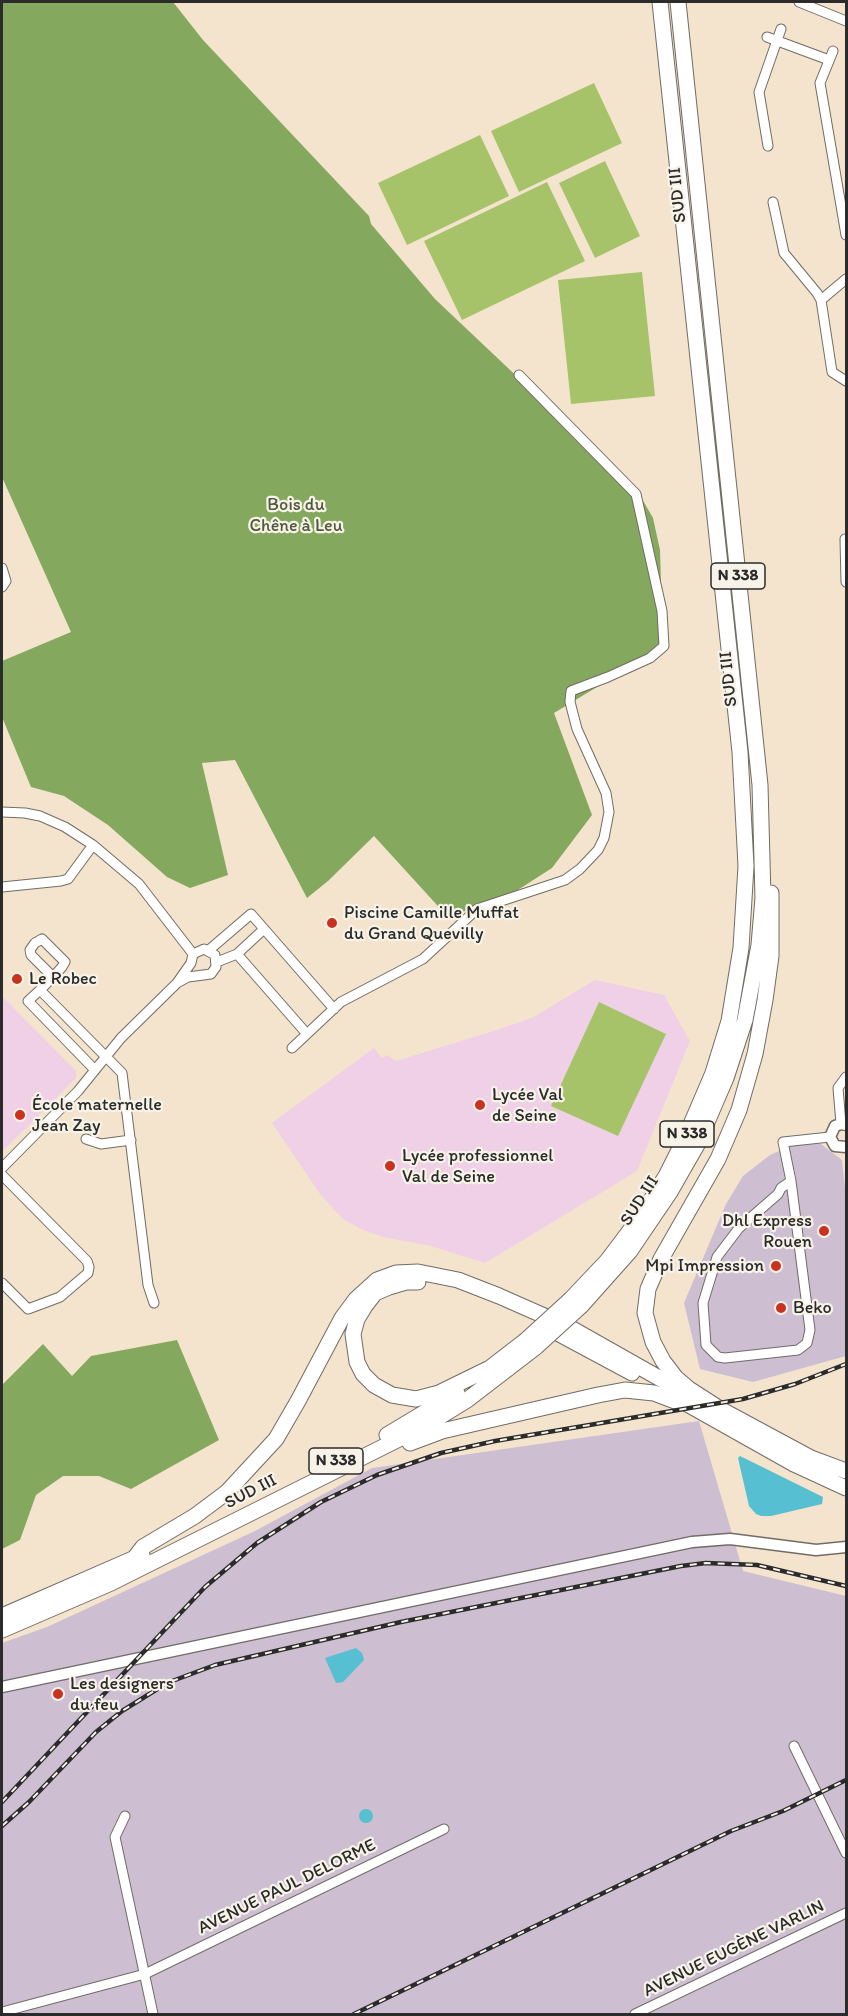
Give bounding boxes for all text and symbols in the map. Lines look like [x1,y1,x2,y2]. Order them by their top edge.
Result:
street label: SUD III [664,166,692,224]
park label: Bois du Chêne à Leu [249,494,343,536]
road number: N 338 [711,563,765,589]
street label: SUD III [715,650,743,708]
place label: Piscine Camille Muffat du Grand Quevilly [344,902,519,944]
marker: Piscine Camille Muffat du Grand Quevilly [325,916,339,930]
place label: Le Robec [29,968,97,990]
marker: Le Robec [10,972,24,986]
place label: Lycée Val de Seine [492,1084,563,1126]
place label: École maternelle Jean Zay [32,1094,162,1136]
marker: Lycée Val de Seine [473,1098,487,1112]
marker: École maternelle Jean Zay [13,1108,27,1122]
road number: N 338 [660,1121,714,1147]
place label: Lycée professionnel Val de Seine [402,1145,553,1188]
marker: Lycée professionnel Val de Seine [383,1159,397,1173]
street label: SUD III [616,1172,664,1230]
place label: Dhl Express Rouen [722,1210,812,1252]
marker: Dhl Express Rouen [817,1224,831,1238]
place label: Mpi Impression [645,1255,764,1277]
marker: Mpi Impression [769,1259,783,1273]
place label: Beko [793,1297,832,1319]
marker: Beko [774,1301,788,1315]
road number: N 338 [309,1448,363,1474]
street label: SUD III [221,1470,281,1514]
place label: Les designers du feu [70,1673,174,1716]
marker: Les designers du feu [51,1687,65,1701]
street label: AVENUE PAUL DELORME [195,1835,379,1939]
street label: AVENUE EUGÈNE VARLIN [640,1896,828,2002]

